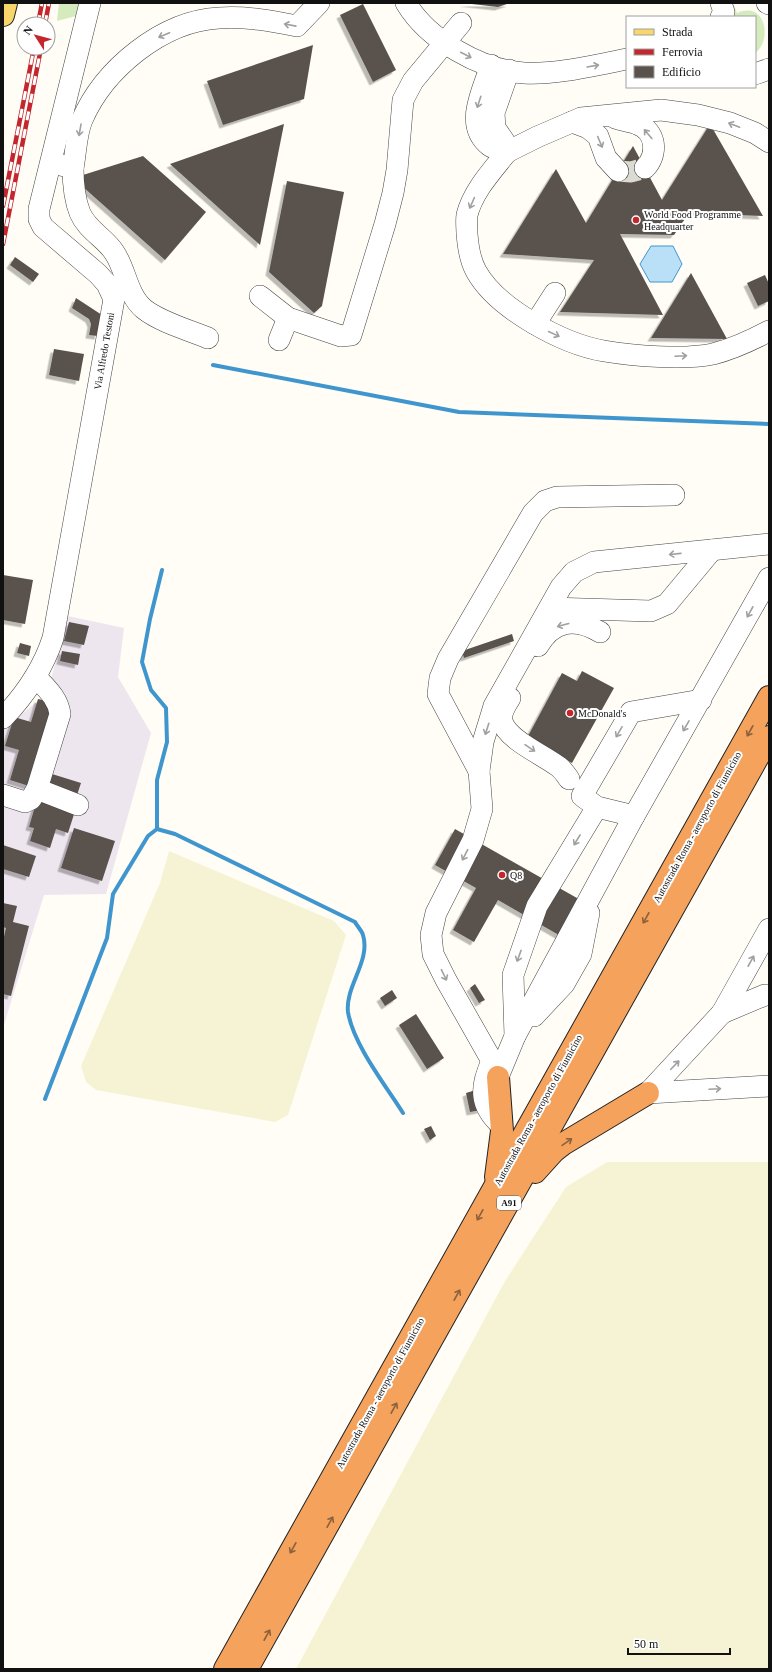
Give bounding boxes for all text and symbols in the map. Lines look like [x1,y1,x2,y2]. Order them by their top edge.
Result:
north arrow [16,16,56,56]
legend [626,16,756,88]
one-way arrow [284,20,297,28]
text: N [21,23,35,37]
text: Strada [662,25,693,39]
one-way arrow [158,32,170,39]
text: Ferrovia [662,45,703,59]
one-way arrow [460,52,472,60]
one-way arrow [586,61,599,69]
text: Edificio [662,65,701,79]
one-way arrow [475,96,482,109]
one-way arrow [728,120,740,128]
one-way arrow [76,123,84,136]
one-way arrow [644,129,653,139]
one-way arrow [596,135,604,147]
one-way arrow [468,197,476,209]
place label: World Food Programme Headquarter [644,209,742,232]
marker: World Food Programme Headquarter [631,215,641,225]
street label: Via Alfredo Testoni [92,311,116,391]
one-way arrow [548,331,560,338]
one-way arrow [674,352,687,359]
one-way arrow [668,550,681,557]
one-way arrow [746,606,753,618]
one-way arrow [557,621,570,629]
marker: McDonald's [565,708,575,718]
place label: McDonald's [578,708,627,719]
one-way arrow [682,720,690,732]
one-way arrow [482,723,490,735]
one-way arrow [746,725,753,737]
one-way arrow [615,726,623,738]
one-way arrow [524,744,535,752]
street label: Autostrada Roma - aeroporto di Fiumicino [651,750,743,904]
one-way arrow [573,834,581,846]
one-way arrow [461,849,469,861]
marker: Q8 [497,870,507,880]
place label: Q8 [510,870,522,881]
one-way arrow [641,912,649,924]
one-way arrow [515,950,523,962]
one-way arrow [748,955,756,967]
one-way arrow [440,969,448,981]
street label: Autostrada Roma - aeroporto di Fiumicino [492,1033,584,1187]
one-way arrow [670,1060,680,1070]
one-way arrow [708,1086,721,1093]
one-way arrow [561,1138,572,1146]
road number: A91 [497,1196,521,1210]
one-way arrow [475,1209,483,1221]
one-way arrow [454,1289,462,1301]
street label: Autostrada Roma - aeroporto di Fiumicino [334,1316,426,1470]
one-way arrow [390,1402,398,1414]
one-way arrow [327,1516,334,1528]
one-way arrow [289,1542,296,1554]
one-way arrow [263,1629,271,1641]
scale bar [628,1630,730,1656]
text: 50 m [634,1637,659,1651]

